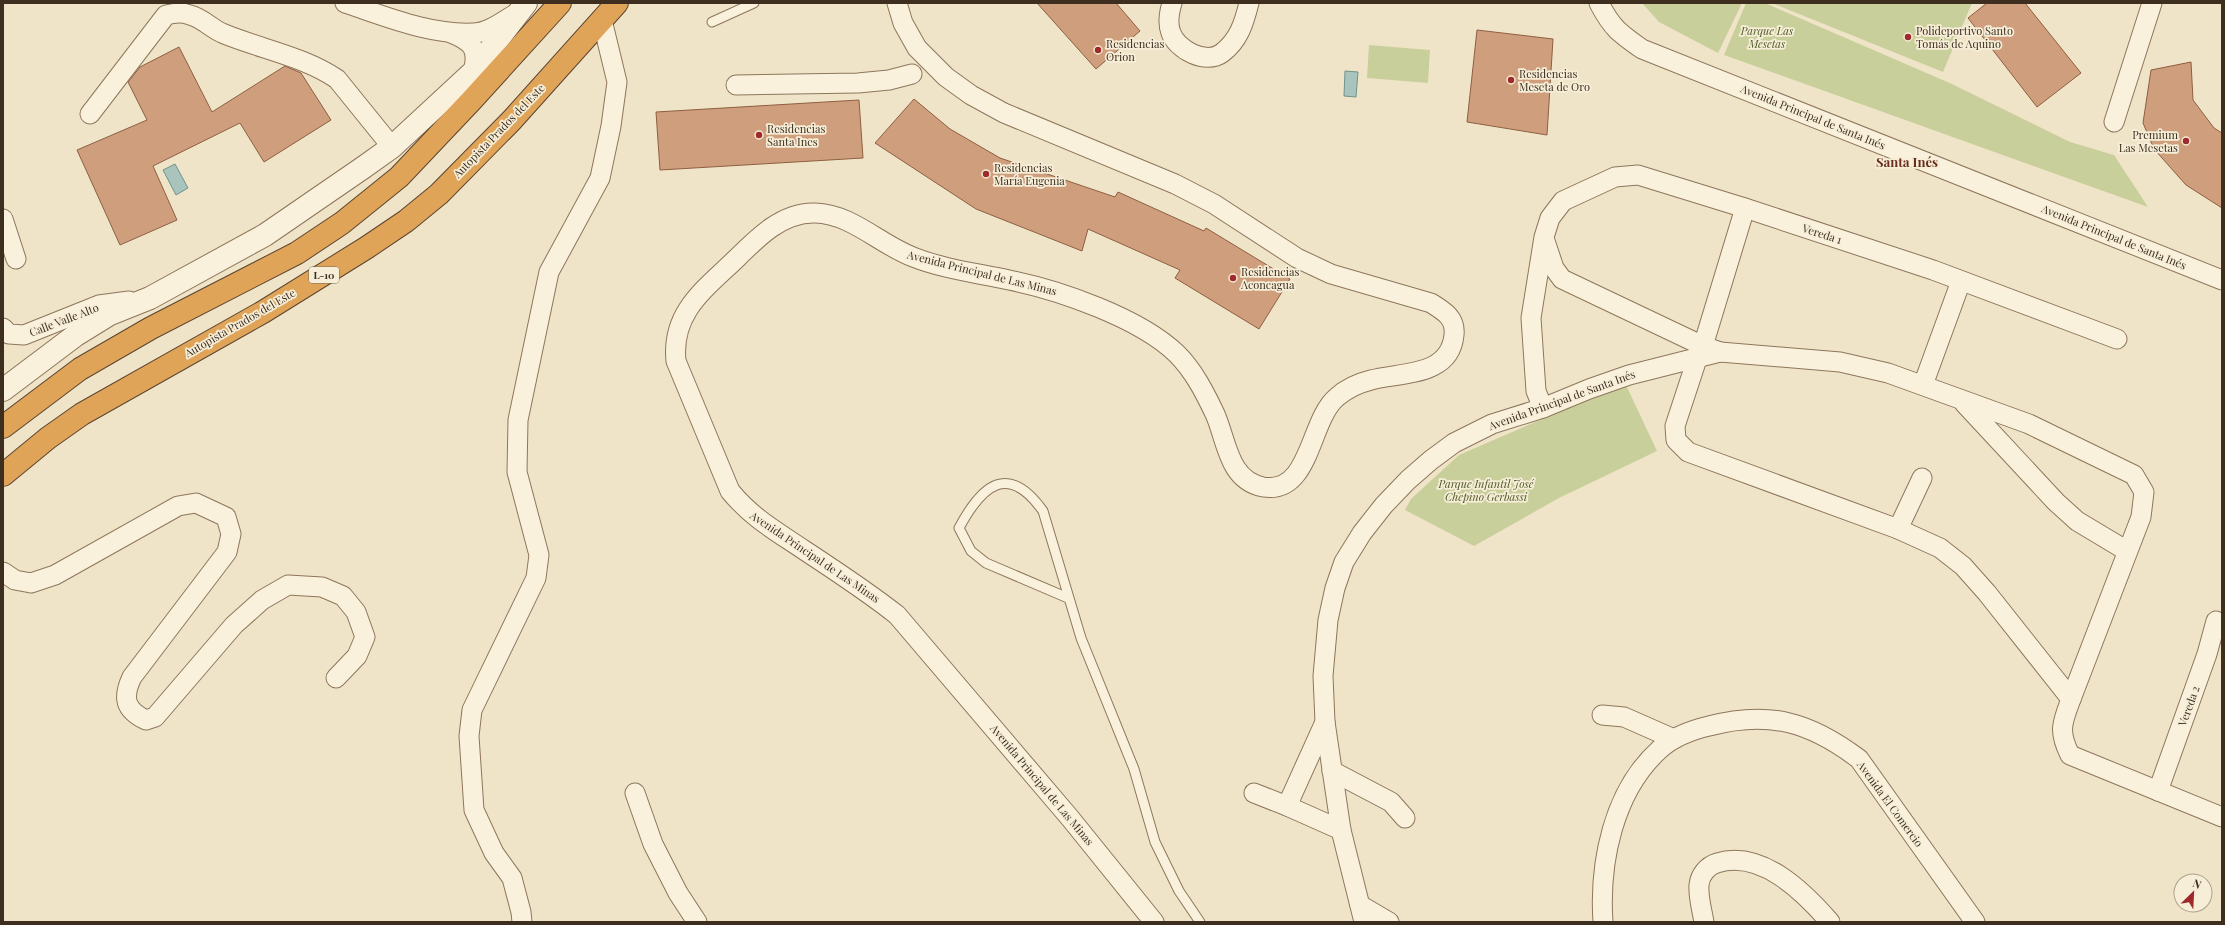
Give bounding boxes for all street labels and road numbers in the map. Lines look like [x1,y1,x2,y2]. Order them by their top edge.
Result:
street label: Autopista Prados del Este [449,80,548,182]
street label: Avenida Principal de Santa Inés [1738,80,1888,153]
street label: Avenida Principal de Santa Inés [2039,200,2189,273]
street label: Vereda 1 [1800,220,1844,247]
street label: Avenida Principal de Las Minas [905,246,1059,298]
road number: L-10 [309,267,339,283]
street label: Autopista Prados del Este [181,285,298,361]
street label: Calle Valle Alto [27,299,101,340]
street label: Avenida Principal de Santa Inés [1486,366,1637,433]
street label: Avenida Principal de Las Minas [747,507,883,606]
street label: Vereda 2 [2174,684,2203,729]
street label: Avenida Principal de Las Minas [987,720,1098,848]
street label: Avenida El Comercio [1854,757,1927,850]

